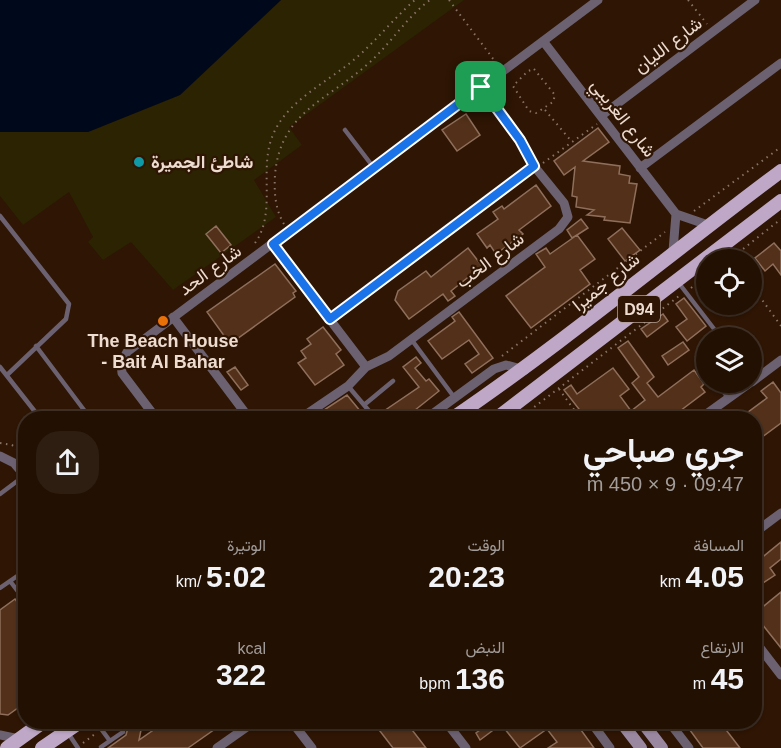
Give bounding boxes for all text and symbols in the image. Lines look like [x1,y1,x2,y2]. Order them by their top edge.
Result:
street label: شارع الليان [630,13,707,79]
pin [455,61,506,112]
icon: arrive [464,70,497,103]
street label: شارع الغريبي [583,75,660,164]
place label: شاطئ الجميرة [151,152,253,173]
marker: شاطئ الجميرة [132,155,146,169]
street label: شارع الخب [452,228,529,294]
street label: شارع الحد [175,241,246,301]
street label: شارع جميرا [568,249,645,317]
map controls [696,249,762,393]
button: locate [696,249,762,315]
road number: D94 [618,296,660,322]
marker: The Beach House - Bait Al Bahar [156,314,170,328]
button: layers [696,327,762,393]
place label: The Beach House - Bait Al Bahar [87,331,239,372]
button: share [36,431,99,494]
text: جري صباحي [583,432,744,469]
text: 09:47 · 9 × 450 m [587,473,744,495]
text: الوتيرة [227,537,266,554]
text: الوقت [467,537,505,554]
text: المسافة [693,537,744,554]
text: 5:02 [206,560,266,593]
text: 20:23 [428,560,505,593]
text: 4.05 [686,560,744,593]
text: /km [176,573,206,590]
text: km [660,573,686,590]
text: النبض [465,639,505,656]
text: الارتفاع [701,639,744,656]
text: kcal [238,640,266,657]
text: 322 [216,658,266,691]
text: 136 [455,662,505,695]
text: 45 [711,662,744,695]
text: bpm [419,675,455,692]
text: m [693,675,711,692]

